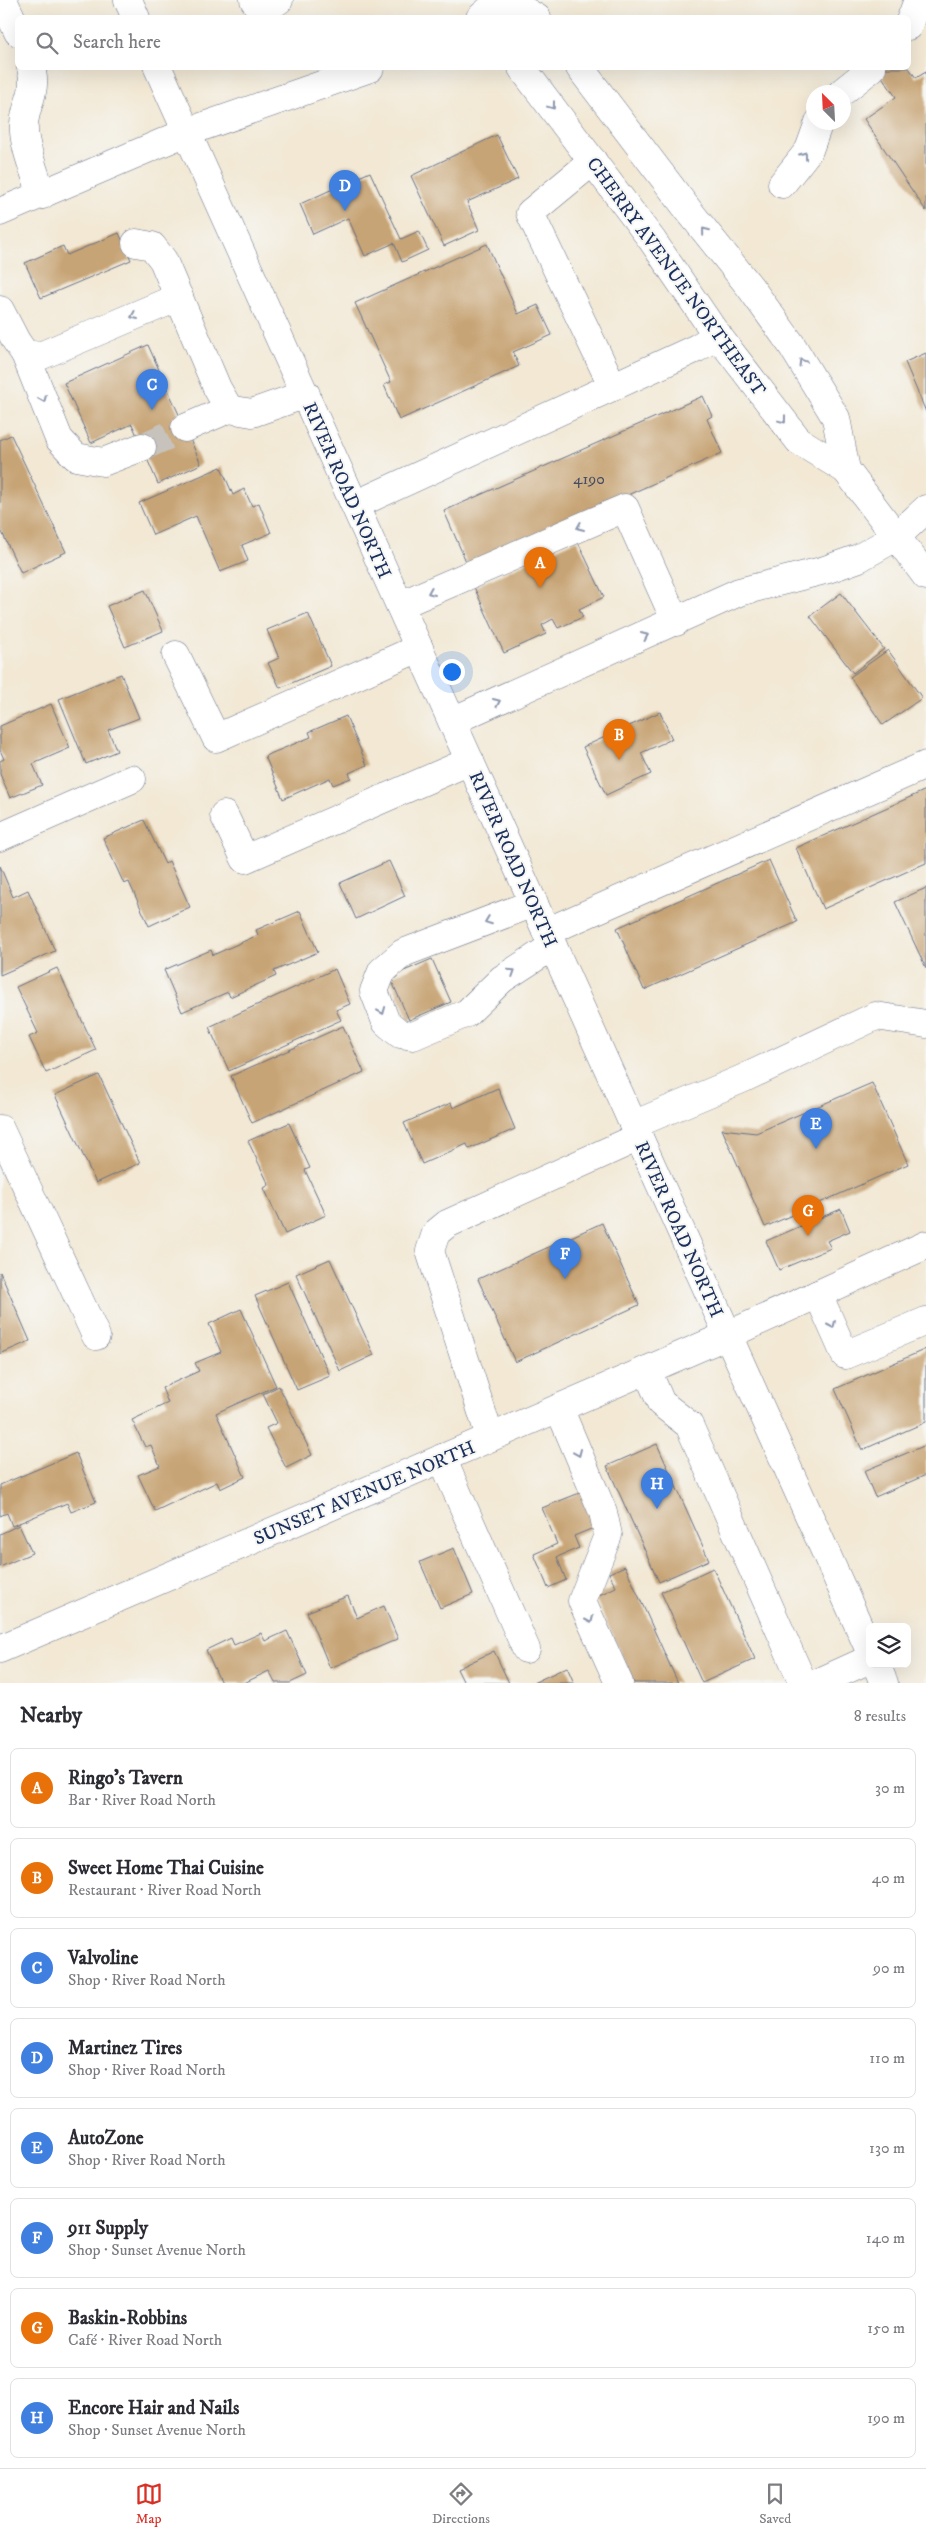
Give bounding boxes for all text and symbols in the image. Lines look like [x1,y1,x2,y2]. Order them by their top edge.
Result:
search box [15,15,911,70]
icon: search [33,29,61,57]
text: Search here [73,31,161,54]
north arrow [806,85,851,130]
one-way arrow [546,100,554,109]
one-way arrow [798,151,807,161]
street label: CHERRY AVENUE NORTHEAST [581,153,771,401]
pin: D [329,170,361,211]
one-way arrow [702,228,711,237]
one-way arrow [130,309,139,320]
one-way arrow [798,358,808,367]
pin: C [136,369,168,410]
one-way arrow [37,395,47,403]
street label: RIVER ROAD NORTH [297,399,396,582]
one-way arrow [777,414,786,424]
house number: 4190 [573,469,605,489]
one-way arrow [576,521,585,532]
pin: A [524,547,556,588]
one-way arrow [427,585,436,596]
one-way arrow [640,631,649,642]
your location [439,659,465,685]
one-way arrow [492,697,501,708]
pin: B [603,719,635,760]
street label: RIVER ROAD NORTH [463,768,562,951]
one-way arrow [484,914,493,925]
one-way arrow [506,969,515,979]
one-way arrow [376,1007,386,1015]
pin: E [800,1108,832,1149]
street label: RIVER ROAD NORTH [629,1138,728,1321]
pin: G [792,1195,824,1236]
pin: F [549,1238,581,1279]
one-way arrow [825,1320,836,1329]
street label: SUNSET AVENUE NORTH [250,1436,479,1551]
one-way arrow [571,1448,582,1457]
pin: H [641,1468,673,1509]
one-way arrow [584,1615,595,1624]
map controls [866,1623,911,1668]
button: layers [866,1623,911,1668]
text: Nearby [20,1703,82,1729]
text: 8 results [854,1706,906,1726]
text: Ringo's Tavern [68,1767,183,1790]
text: A [32,1778,42,1798]
text: 30 m [875,1778,905,1798]
text: Bar · River Road North [68,1790,216,1810]
text: Sweet Home Thai Cuisine [68,1857,264,1880]
text: B [32,1868,42,1888]
text: 40 m [872,1868,905,1888]
text: Restaurant · River Road North [68,1880,261,1900]
text: Valvoline [68,1947,138,1970]
text: C [32,1958,42,1978]
text: 90 m [873,1958,905,1978]
text: Shop · River Road North [68,1970,226,1990]
text: Martinez Tires [68,2037,182,2060]
text: D [31,2048,43,2068]
text: 110 m [869,2048,905,2068]
text: Shop · River Road North [68,2060,226,2080]
text: AutoZone [68,2127,144,2150]
text: E [31,2138,43,2158]
text: 130 m [869,2138,905,2158]
text: Shop · River Road North [68,2150,226,2170]
text: 911 Supply [68,2217,148,2240]
text: F [32,2228,42,2248]
text: 140 m [866,2228,905,2248]
text: Shop · Sunset Avenue North [68,2240,246,2260]
text: Baskin-Robbins [68,2307,187,2330]
text: G [31,2318,43,2338]
text: 150 m [867,2318,905,2338]
text: Café · River Road North [68,2330,222,2350]
text: Encore Hair and Nails [68,2397,239,2420]
text: H [30,2408,44,2428]
text: 190 m [867,2408,905,2428]
text: Shop · Sunset Avenue North [68,2420,246,2440]
tab: Map [135,2480,163,2528]
tab: Directions [432,2480,490,2528]
tab: Saved [759,2480,791,2528]

